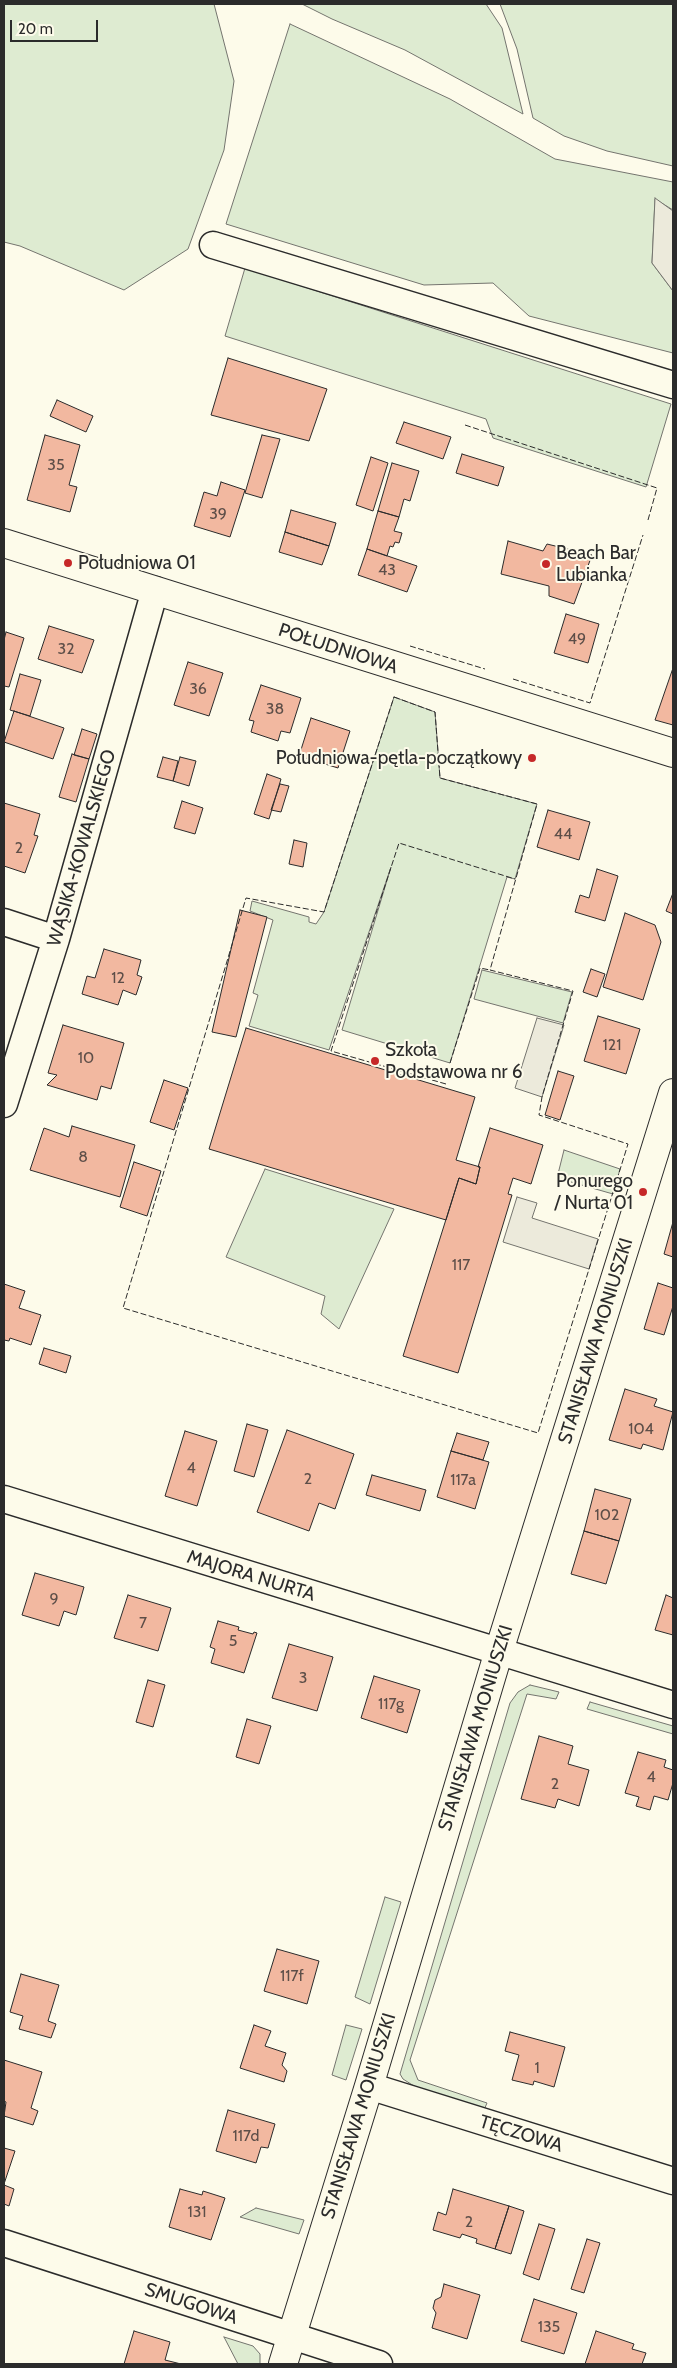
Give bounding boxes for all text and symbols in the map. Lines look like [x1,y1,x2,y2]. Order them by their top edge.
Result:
scale bar [12,10,100,42]
text: 20 m [18,20,53,38]
house number: 35 [47,455,65,475]
house number: 39 [209,504,227,524]
place label: Beach Bar Lubianka [556,542,636,586]
place label: Południowa 01 [78,552,196,574]
marker: Południowa 01 [62,557,74,569]
marker: Beach Bar Lubianka [540,558,552,570]
house number: 43 [378,560,396,580]
street label: POŁUDNIOWA [275,619,401,679]
house number: 49 [568,629,586,649]
house number: 32 [57,639,75,659]
house number: 36 [189,679,207,699]
house number: 38 [266,699,284,719]
street label: WĄSIKA-KOWALSKIEGO [43,747,121,949]
place label: Południowa-pętla-początkowy [276,747,522,769]
marker: Południowa-pętla-początkowy [526,752,538,764]
house number: 44 [554,824,572,844]
house number: 2 [15,838,23,858]
house number: 12 [111,968,125,988]
house number: 121 [603,1035,621,1055]
place label: Szkoła Podstawowa nr 6 [385,1039,523,1083]
house number: 10 [78,1048,94,1068]
marker: Szkoła Podstawowa nr 6 [369,1055,381,1067]
house number: 8 [78,1147,88,1167]
place label: Ponurego / Nurta 01 [554,1170,633,1214]
marker: Ponurego / Nurta 01 [637,1186,649,1198]
street label: STANISŁAWA MONIUSZKI [554,1235,638,1447]
house number: 117 [452,1255,470,1275]
house number: 104 [628,1419,654,1439]
house number: 4 [186,1458,196,1478]
house number: 2 [304,1469,312,1489]
house number: 117a [450,1470,476,1490]
house number: 102 [595,1505,619,1525]
street label: MAJORA NURTA [184,1546,318,1606]
house number: 9 [49,1589,59,1609]
house number: 7 [139,1613,147,1633]
street label: STANISŁAWA MONIUSZKI [434,1622,518,1834]
house number: 5 [229,1631,237,1651]
house number: 3 [299,1668,307,1688]
house number: 117g [378,1694,404,1714]
house number: 4 [646,1767,656,1787]
house number: 2 [551,1774,559,1794]
house number: 117f [280,1966,304,1986]
street label: STANISŁAWA MONIUSZKI [317,2010,401,2222]
house number: 1 [534,2058,540,2078]
street label: TĘCZOWA [477,2111,565,2157]
house number: 117d [233,2126,259,2146]
house number: 131 [187,2202,207,2222]
house number: 2 [465,2212,473,2232]
street label: SMUGOWA [142,2278,240,2330]
house number: 135 [538,2317,560,2337]

